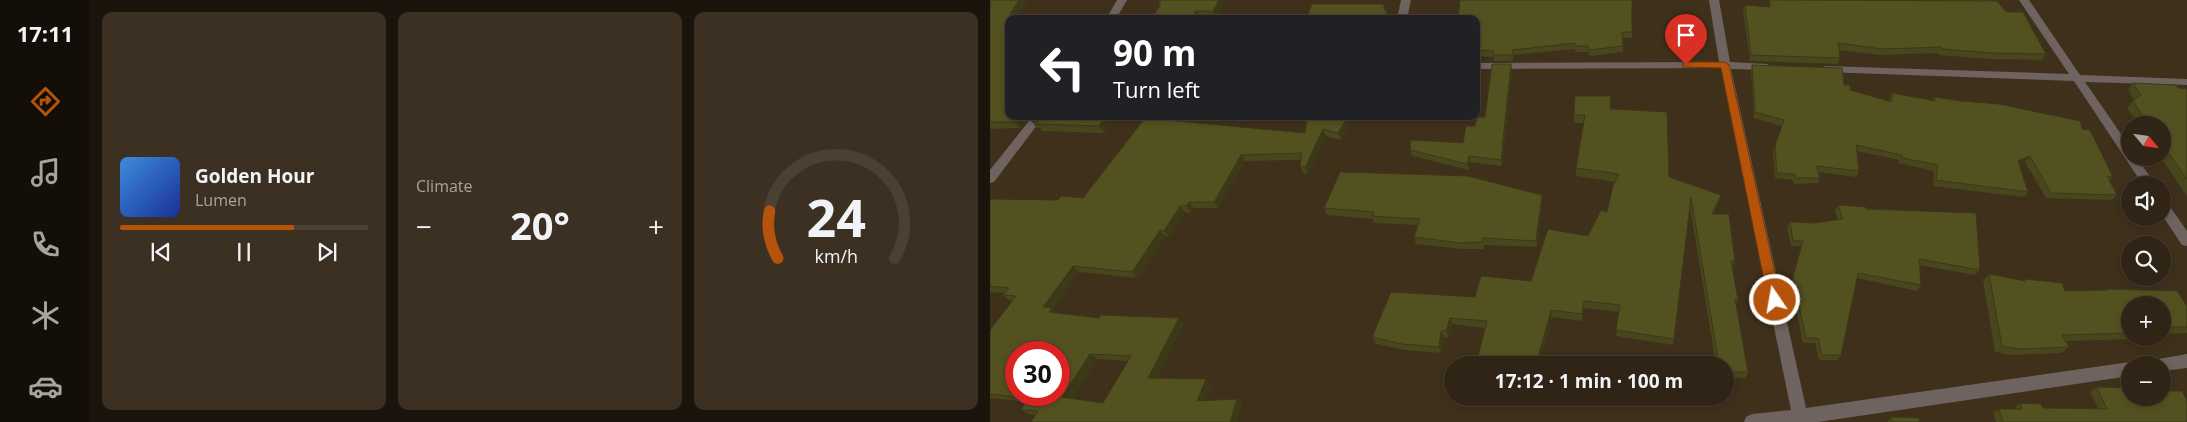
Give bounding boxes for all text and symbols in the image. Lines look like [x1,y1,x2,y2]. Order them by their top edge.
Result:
pin [1665,14,1707,65]
text: 17:11 [17,18,73,48]
icon: arrive [1672,21,1700,49]
text: 90 m [1113,29,1196,76]
icon: left [1030,35,1095,100]
text: Turn left [1113,74,1200,104]
icon: directions [28,84,63,119]
north arrow [2121,116,2171,166]
map controls [2121,116,2171,406]
icon: music [28,155,63,190]
text: Golden Hour [195,163,314,189]
text: Climate [416,175,473,197]
button: sound [2121,176,2171,226]
text: 24 [806,181,866,252]
text: Lumen [195,189,247,211]
text: 20° [510,199,570,251]
text: − [416,207,432,245]
text: + [648,207,664,245]
icon: phone [28,227,63,262]
button: search [2121,236,2171,286]
icon: previous [147,238,175,266]
icon: pause [230,238,258,266]
icon: next [313,238,341,266]
text: km/h [814,244,858,268]
position arrow [1748,273,1800,325]
button: + [2121,296,2171,346]
icon: climate [28,298,63,333]
speed limit sign: 30 [1005,341,1070,406]
button: − [2121,356,2171,406]
text: 17:12 · 1 min · 100 m [1495,368,1683,394]
icon: car [28,369,63,404]

